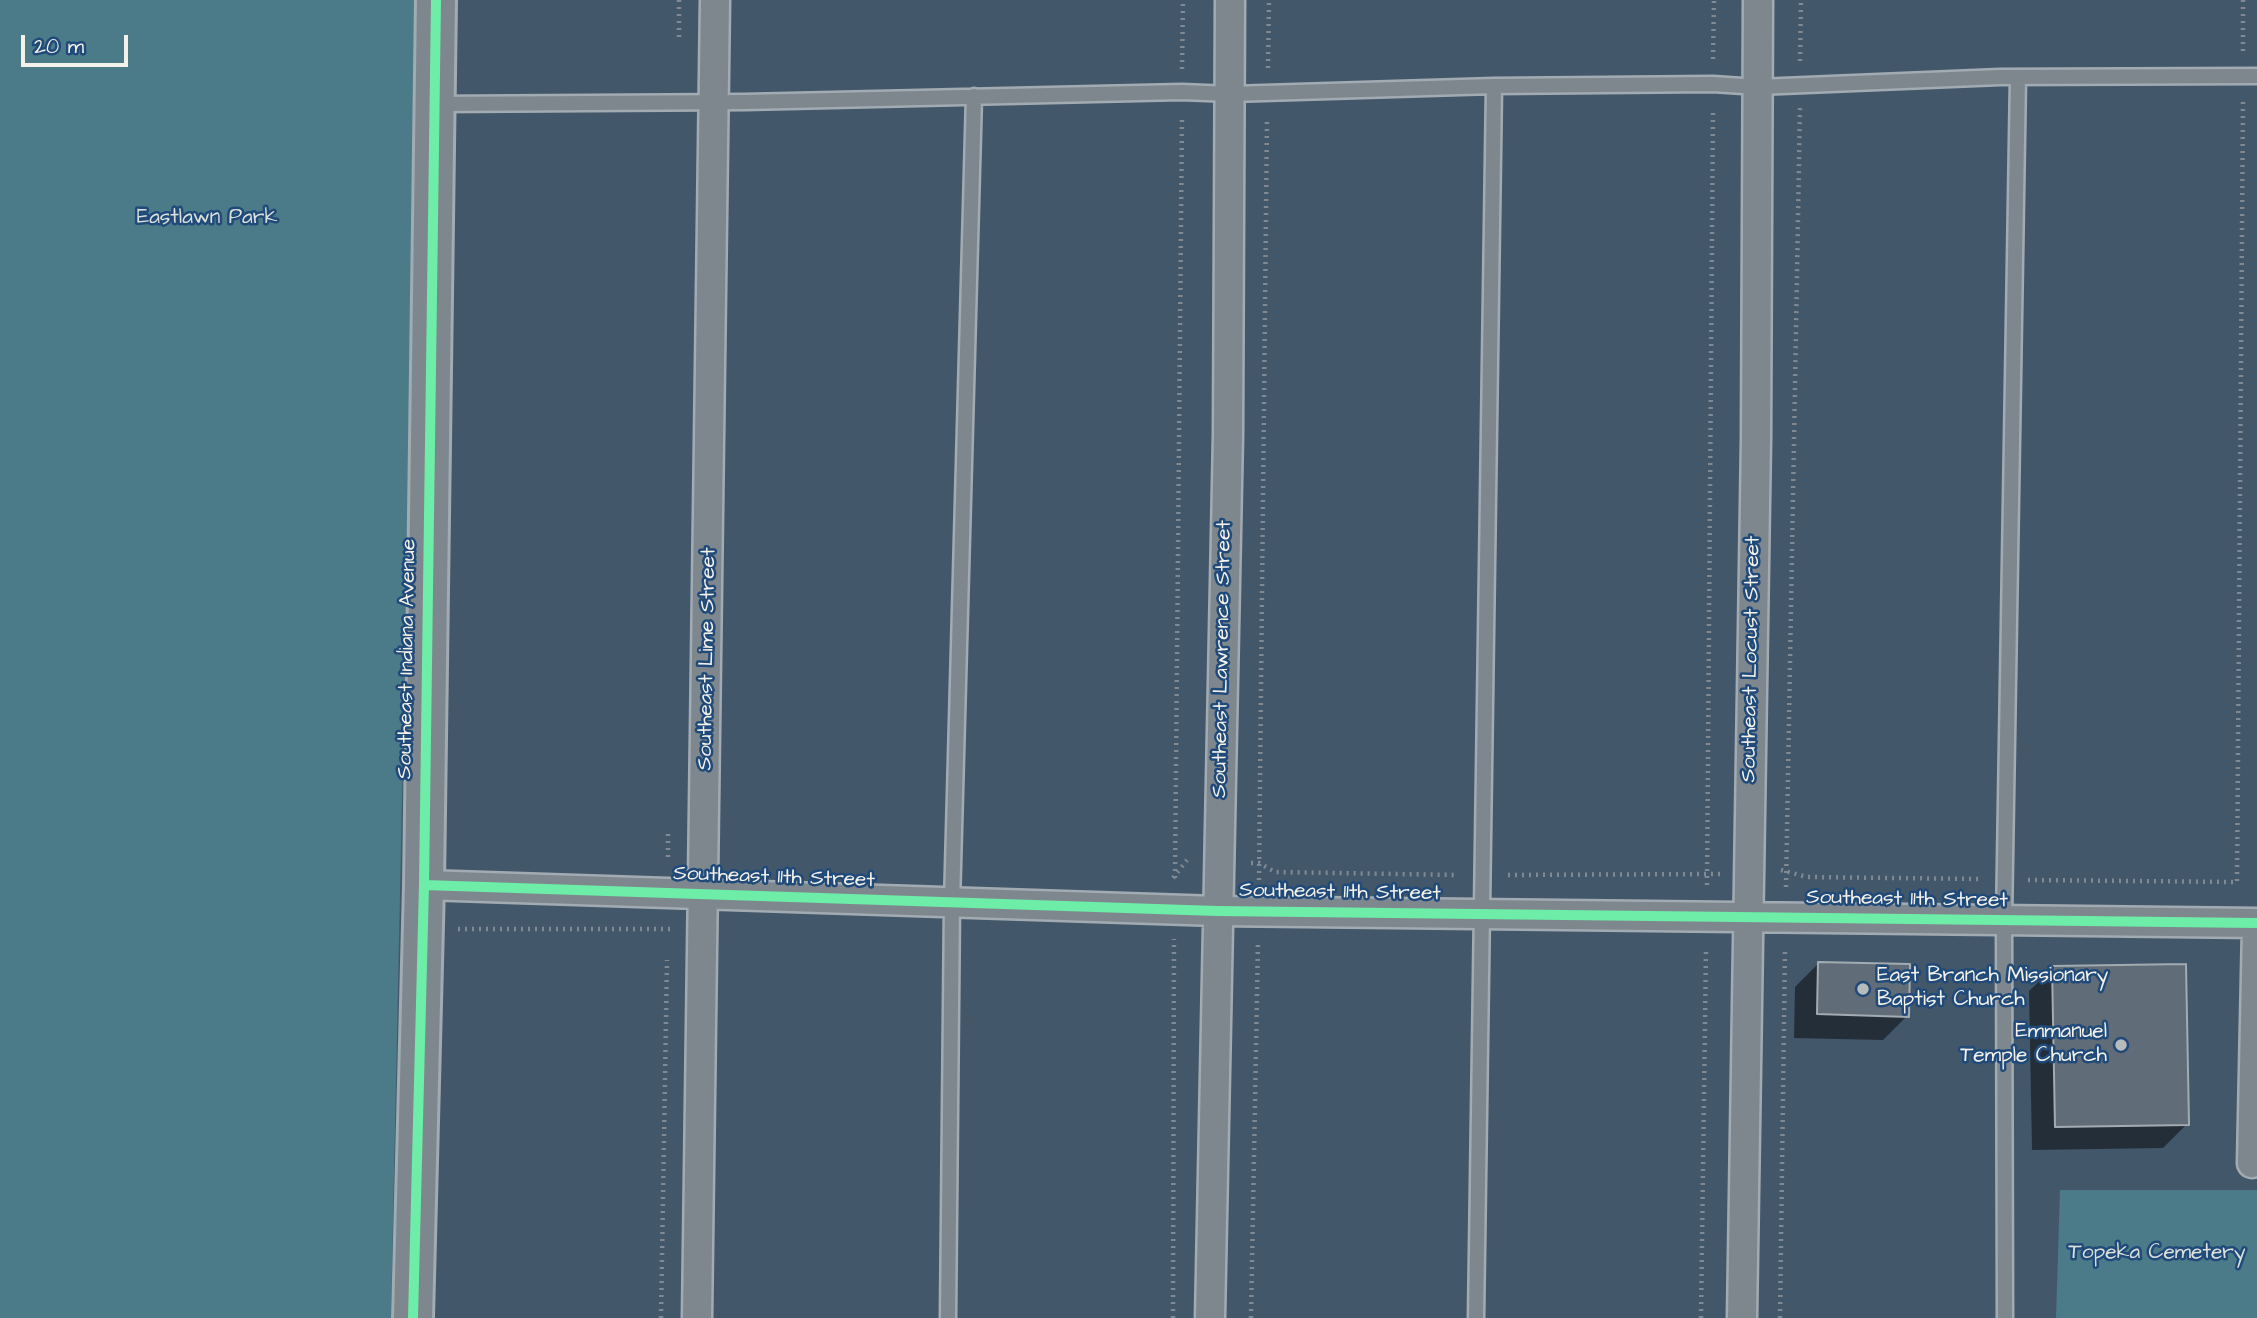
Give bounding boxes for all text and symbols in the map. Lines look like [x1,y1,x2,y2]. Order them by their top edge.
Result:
scale bar [24,21,131,65]
text: 20 m [34,32,84,61]
park label: Eastlawn Park [137,206,277,232]
street label: Southeast Lawrence Street [1208,520,1238,798]
street label: Southeast Locust Street [1737,535,1767,783]
street label: Southeast Indiana Avenue [393,539,423,779]
street label: Southeast Lime Street [693,547,723,771]
street label: Southeast 11th Street [673,862,875,894]
street label: Southeast 11th Street [1239,879,1441,907]
street label: Southeast 11th Street [1806,886,2008,914]
place label: East Branch Missionary Baptist Church [1877,964,2108,1014]
marker: East Branch Missionary Baptist Church [1855,981,1871,997]
place label: Emmanuel Temple Church [1960,1020,2107,1070]
marker: Emmanuel Temple Church [2113,1037,2129,1053]
park label: Topeka Cemetery [2069,1241,2245,1267]

